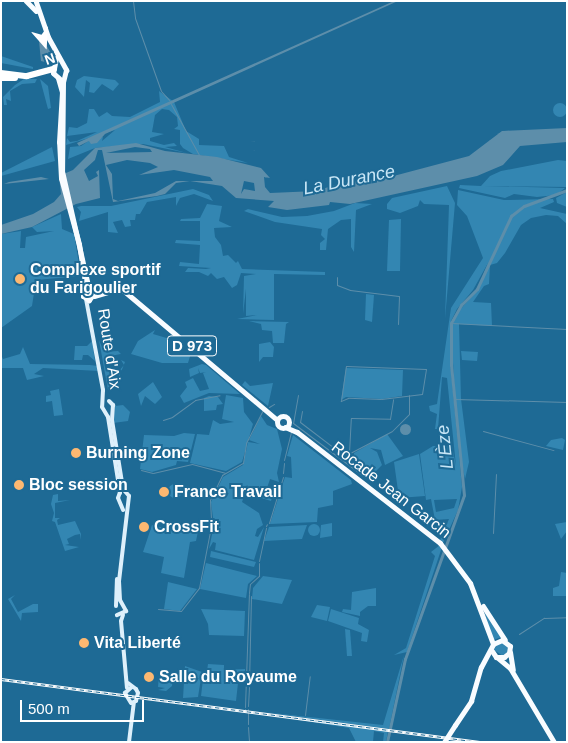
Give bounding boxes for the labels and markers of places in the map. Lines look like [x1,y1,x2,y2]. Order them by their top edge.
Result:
place label: Complexe sportif du Farigoulier [30,260,161,298]
marker: Complexe sportif du Farigoulier [14,273,26,285]
place label: Burning Zone [86,443,190,463]
marker: Burning Zone [70,447,82,459]
place label: Bloc session [29,475,128,495]
marker: Bloc session [13,479,25,491]
place label: France Travail [174,482,282,502]
marker: France Travail [158,486,170,498]
place label: CrossFit [154,517,219,537]
marker: CrossFit [138,521,150,533]
place label: Vita Liberté [94,633,181,653]
marker: Vita Liberté [78,637,90,649]
place label: Salle du Royaume [159,667,297,687]
marker: Salle du Royaume [143,671,155,683]

